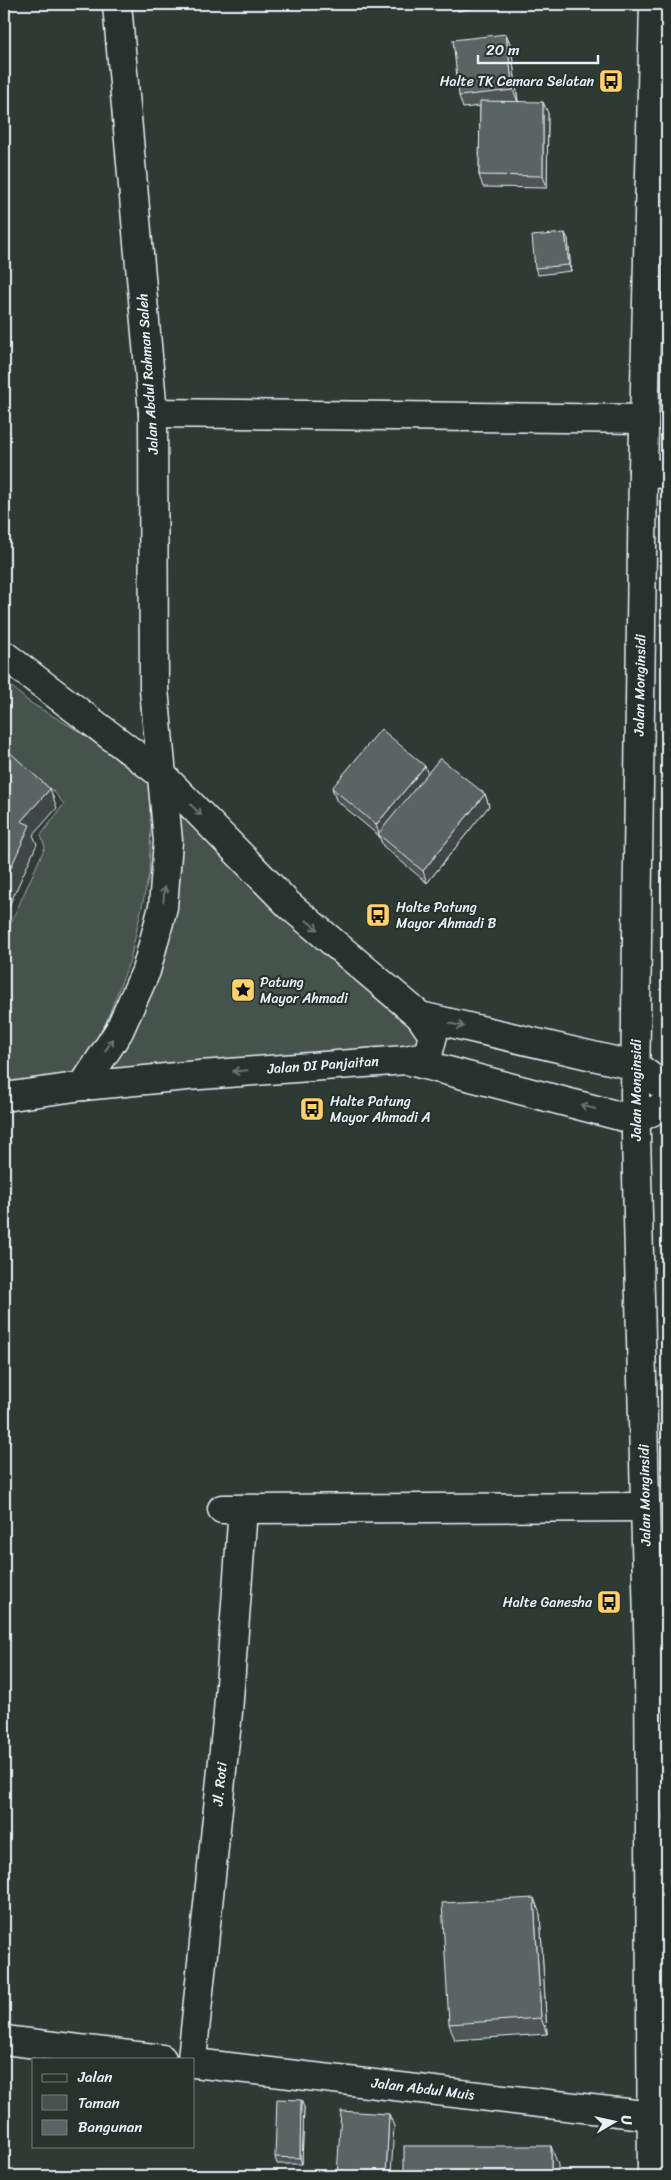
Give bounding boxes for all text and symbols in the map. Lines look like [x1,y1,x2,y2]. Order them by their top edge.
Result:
scale bar [478,32,598,64]
text: 20 m [486,37,520,63]
bus stop icon: Halte TK Cemara Selatan [598,68,624,94]
place label: Halte TK Cemara Selatan [440,69,594,94]
street label: Jalan Abdul Rahman Saleh [130,293,166,456]
street label: Jalan Monginsidi [627,633,653,737]
one-way arrow [190,804,202,816]
one-way arrow [159,886,168,902]
place label: Halte Patung Mayor Ahmadi B [396,895,496,936]
bus stop icon: Halte Patung Mayor Ahmadi B [365,902,391,928]
one-way arrow [305,919,318,930]
place label: Patung Mayor Ahmadi [260,970,349,1011]
place icon: Patung Mayor Ahmadi [230,977,256,1003]
one-way arrow [448,1021,464,1030]
street label: Jalan Monginsidi [624,1038,649,1142]
one-way arrow [104,1039,114,1053]
street label: Jalan DI Panjaitan [265,1049,380,1081]
one-way arrow [232,1066,248,1076]
place label: Halte Patung Mayor Ahmadi A [330,1089,431,1130]
bus stop icon: Halte Patung Mayor Ahmadi A [299,1096,325,1122]
one-way arrow [581,1101,597,1111]
street label: Jalan Monginsidi [632,1443,658,1547]
bus stop icon: Halte Ganesha [596,1589,622,1615]
place label: Halte Ganesha [503,1590,593,1615]
street label: Jl. Roti [205,1760,235,1808]
legend [32,2058,195,2148]
text: Jalan [77,2064,112,2090]
street label: Jalan Abdul Muis [369,2070,476,2108]
text: Taman [78,2090,120,2116]
north arrow [588,2098,638,2148]
text: Bangunan [78,2114,142,2140]
text: U [613,2114,640,2127]

